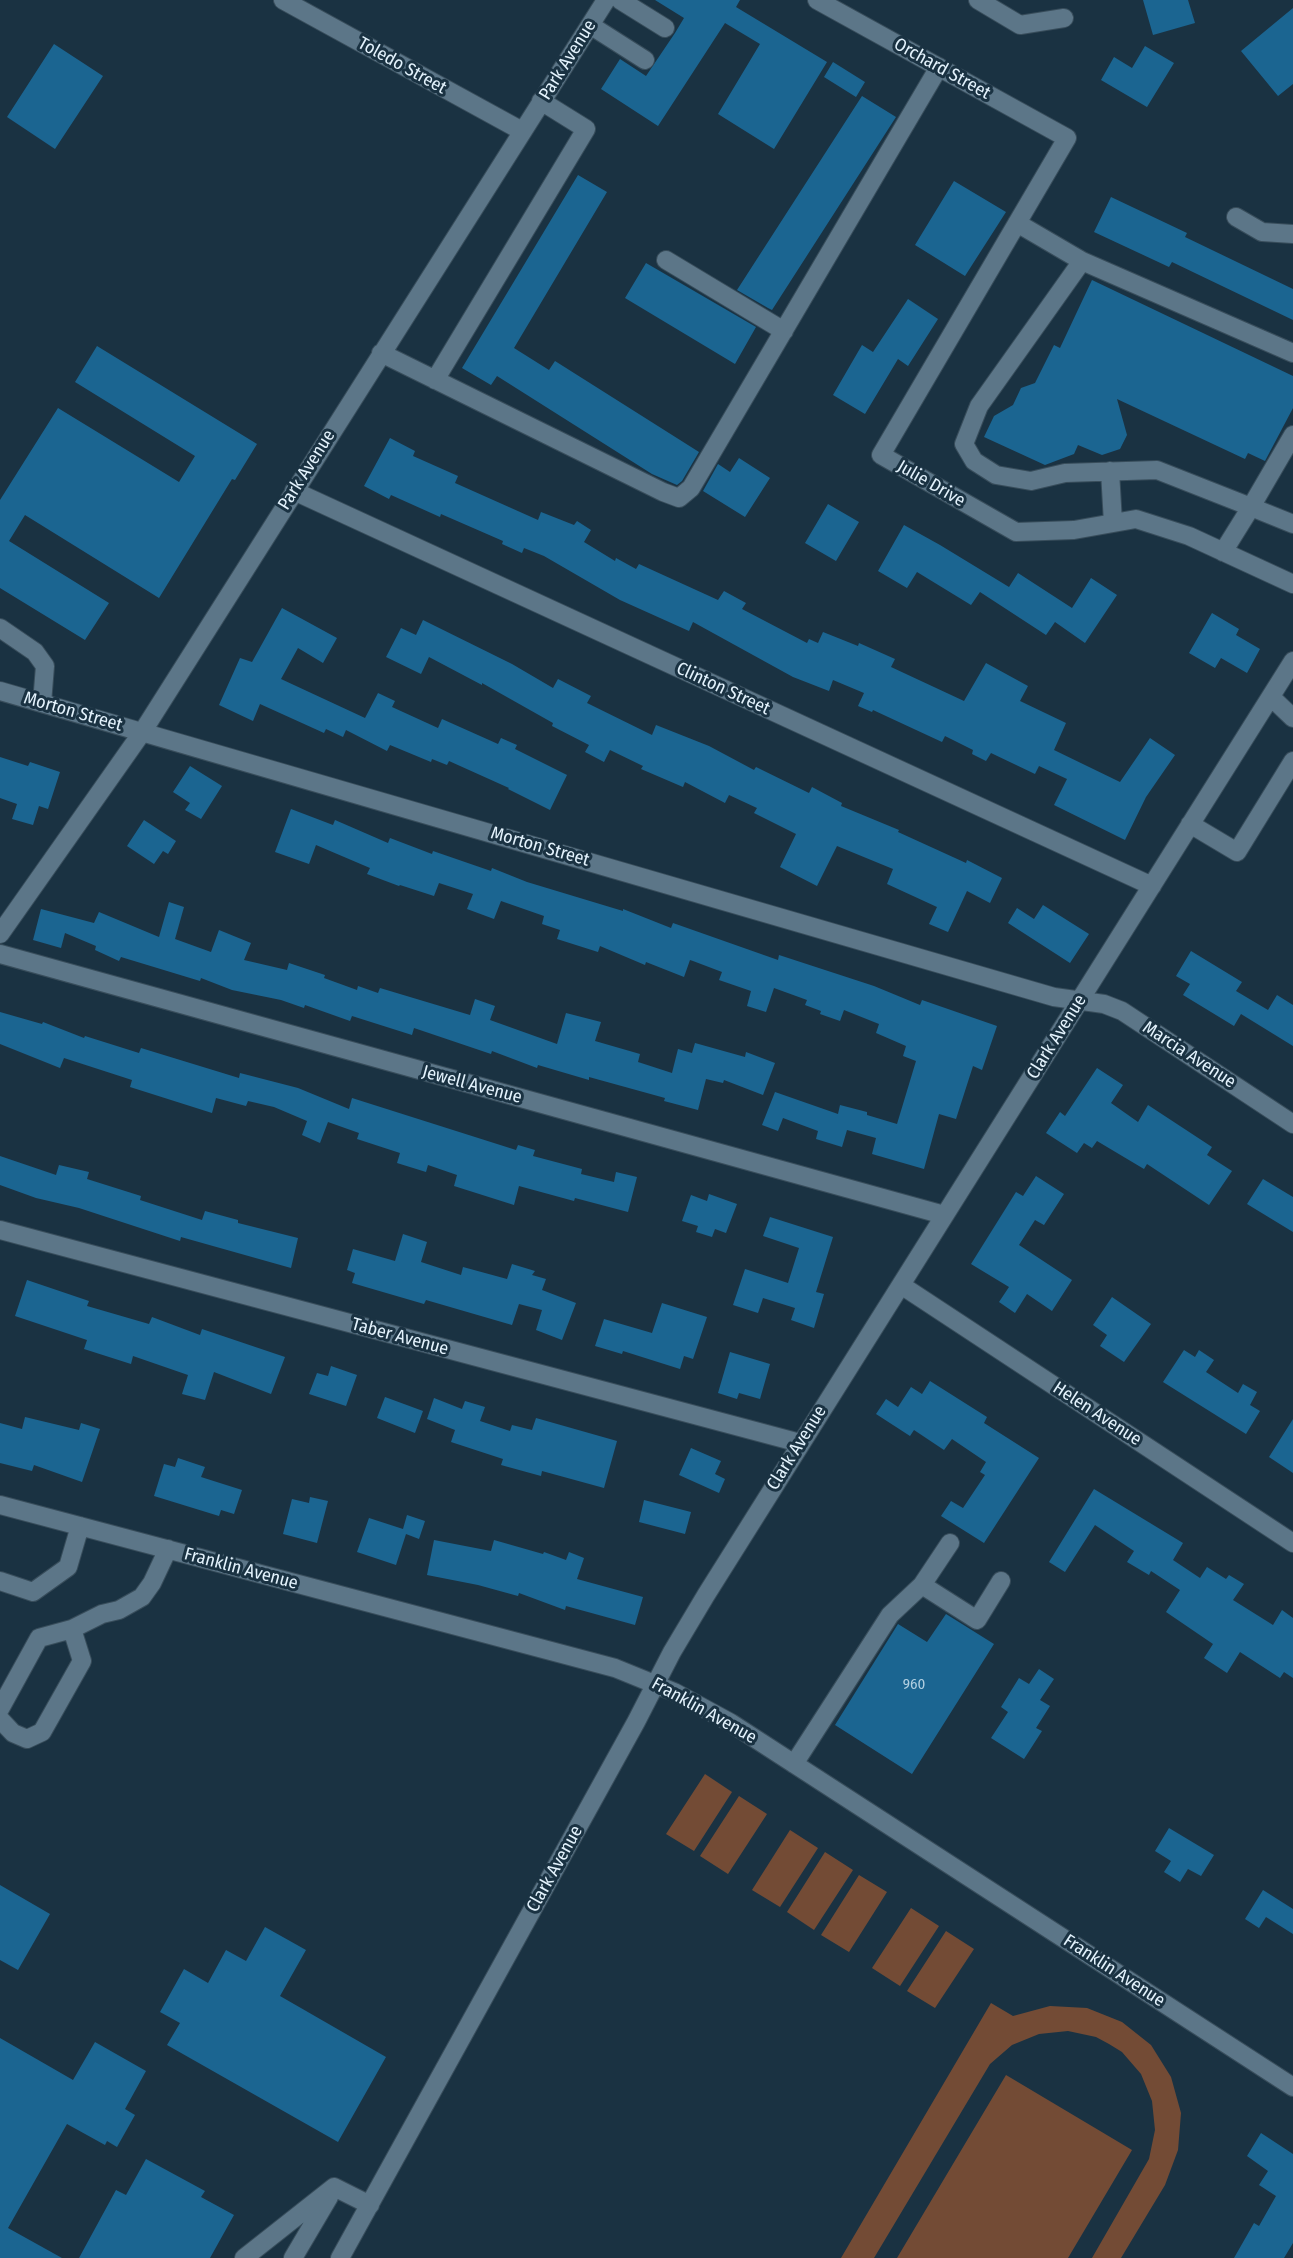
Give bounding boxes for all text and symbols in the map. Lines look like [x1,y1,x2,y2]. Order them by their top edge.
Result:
street label: Park Avenue [535,16,601,104]
street label: Toledo Street [354,33,450,99]
street label: Orchard Street [890,34,994,104]
street label: Park Avenue [274,426,340,514]
street label: Julie Drive [893,456,969,512]
street label: Clinton Street [673,658,773,720]
street label: Morton Street [21,688,125,736]
street label: Morton Street [488,823,592,871]
street label: Clark Avenue [1023,991,1091,1083]
street label: Marcia Avenue [1138,1017,1240,1093]
street label: Jewell Avenue [420,1061,524,1109]
street label: Taber Avenue [349,1314,451,1360]
street label: Helen Avenue [1049,1377,1145,1451]
street label: Clark Avenue [763,1402,831,1494]
street label: Franklin Avenue [182,1543,300,1595]
street label: Franklin Avenue [648,1673,760,1749]
house number: 960 [903,1676,925,1694]
street label: Clark Avenue [522,1822,588,1916]
street label: Franklin Avenue [1059,1930,1169,2012]

